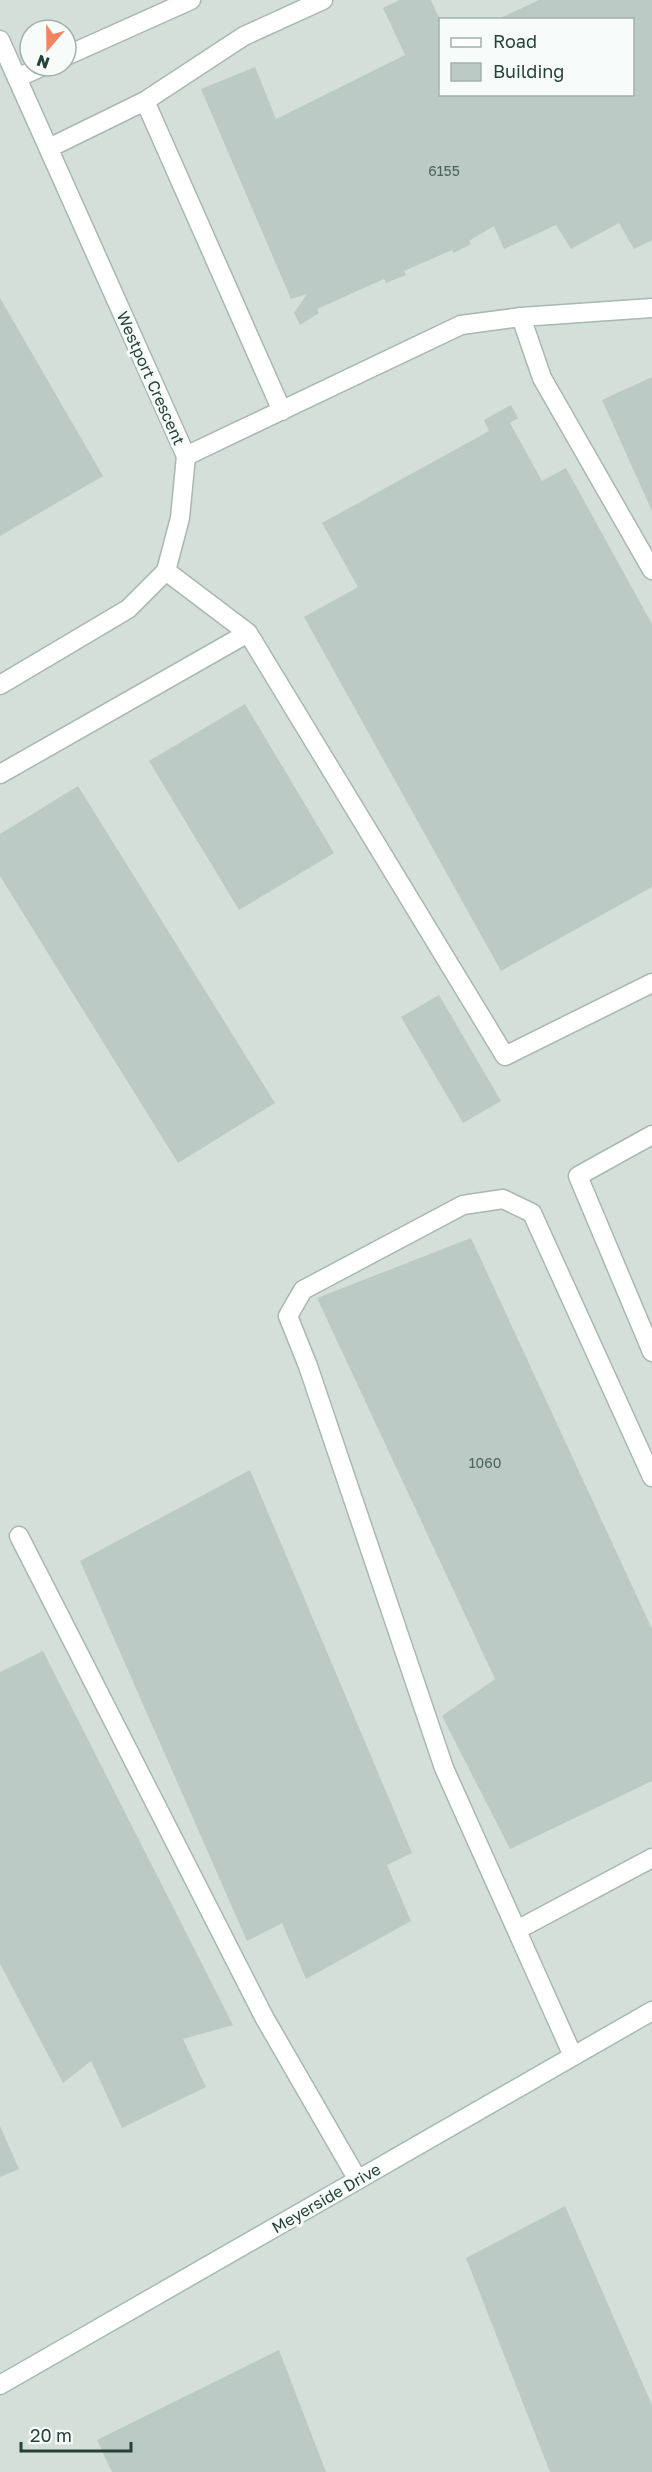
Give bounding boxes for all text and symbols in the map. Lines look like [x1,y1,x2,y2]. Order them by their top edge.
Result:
north arrow [18,18,78,78]
legend [439,18,634,96]
text: Road [493,30,537,52]
text: N [34,51,52,74]
text: Building [493,60,564,82]
house number: 6155 [428,162,460,179]
street label: Westport Crescent [113,308,189,448]
house number: 1060 [469,1454,501,1471]
street label: Meyerside Drive [268,2159,384,2237]
scale bar [21,2415,130,2453]
text: 20 m [30,2424,72,2446]

